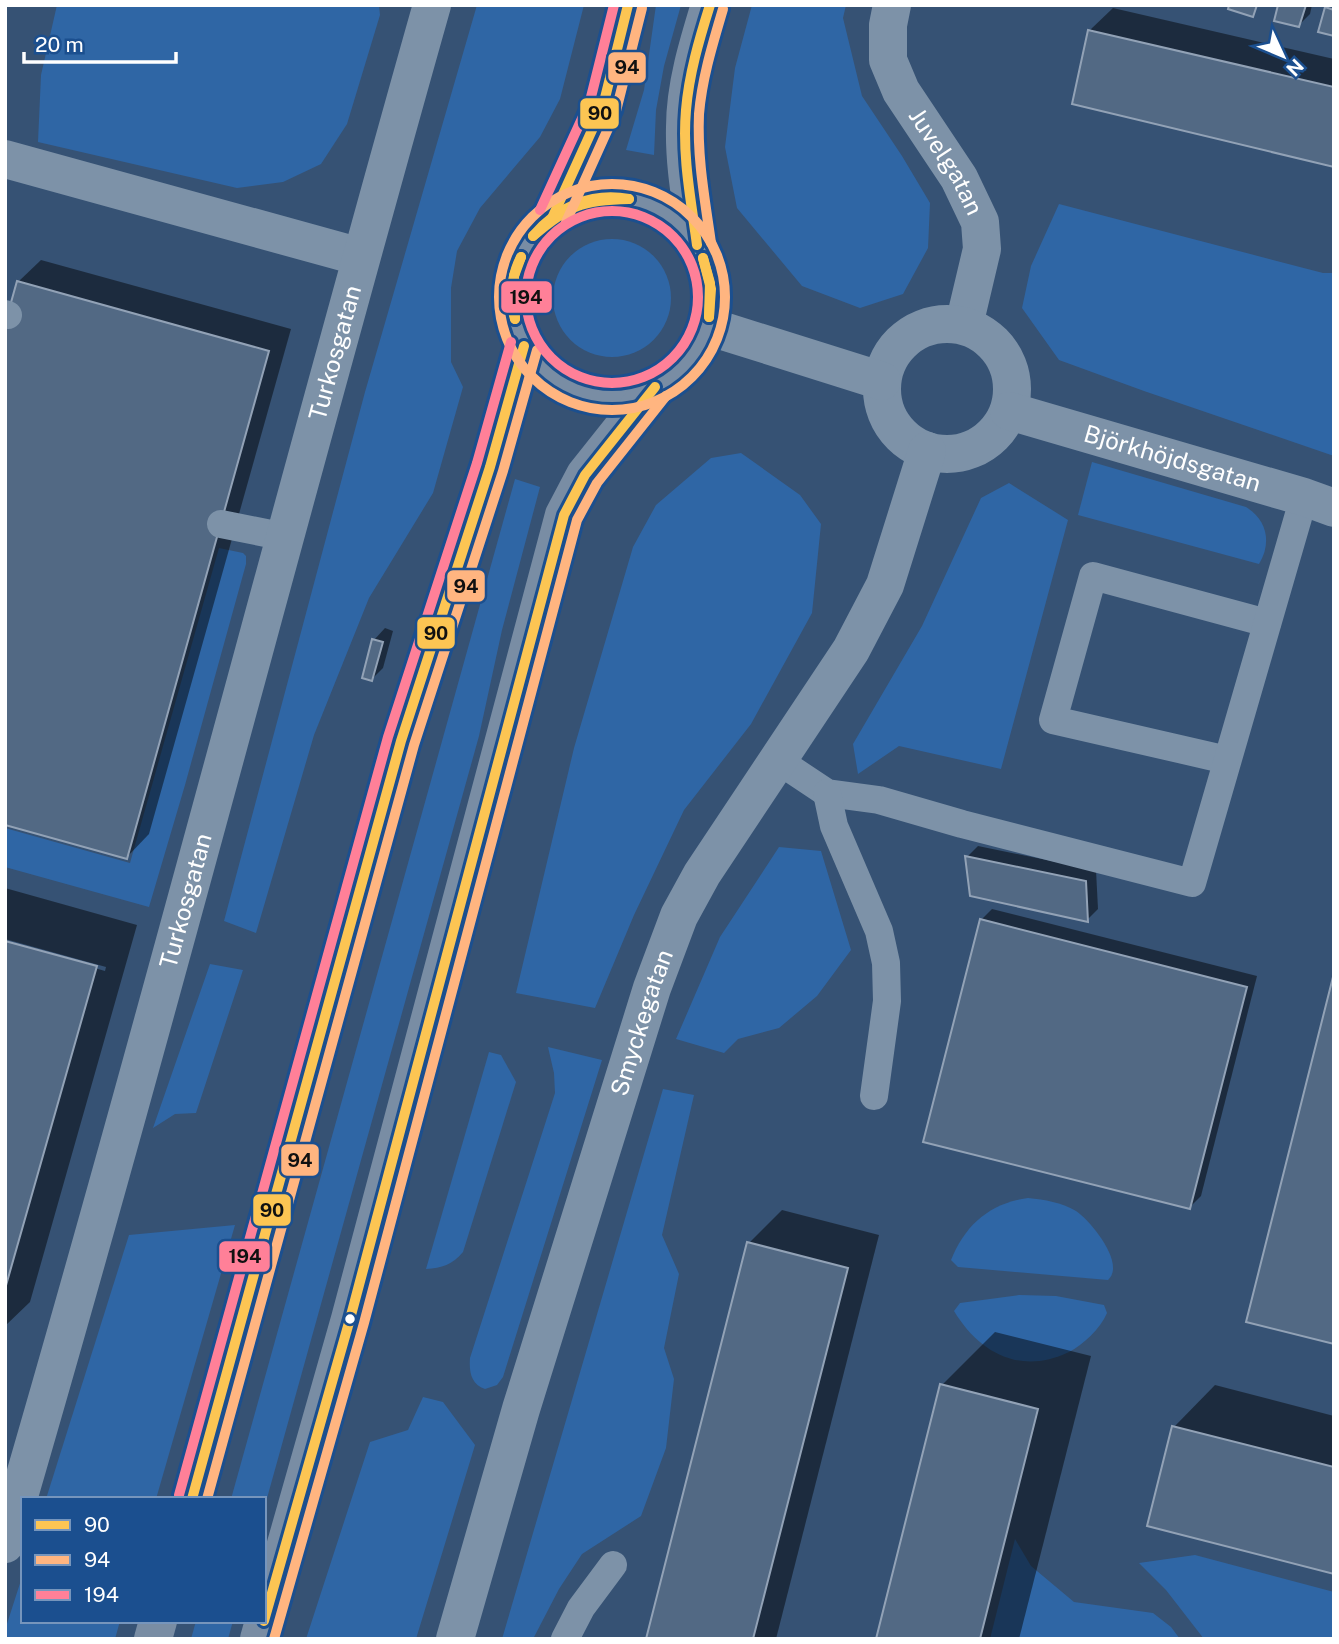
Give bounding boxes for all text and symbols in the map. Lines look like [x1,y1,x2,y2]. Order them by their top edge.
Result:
scale bar [24,21,177,65]
north arrow [1248,21,1318,91]
text: 20 m [35,32,84,57]
line badge: 94 [607,51,647,84]
text: N [1282,55,1308,81]
text: 94 [615,56,639,78]
line badge: 90 [579,97,620,130]
text: 90 [588,102,612,124]
street label: Juvelgatan [903,103,990,219]
line badge: 194 [500,280,553,314]
street label: Turkosgatan [302,282,366,423]
text: 194 [509,286,543,308]
street label: Björkhöjdsgatan [1081,419,1264,497]
line badge: 94 [446,569,486,603]
text: 94 [454,575,478,597]
line badge: 90 [416,616,456,650]
text: 90 [424,622,448,644]
street label: Turkosgatan [153,830,217,971]
street label: Smyckegatan [604,945,678,1099]
line badge: 94 [280,1143,320,1177]
text: 94 [288,1149,312,1171]
line badge: 90 [252,1193,292,1227]
text: 90 [260,1199,284,1221]
line badge: 194 [218,1240,271,1273]
text: 194 [228,1245,262,1267]
unlabelled marker [343,1312,357,1326]
legend [21,1497,266,1623]
text: 90 [84,1512,110,1537]
text: 94 [84,1547,110,1572]
text: 194 [84,1582,119,1607]

